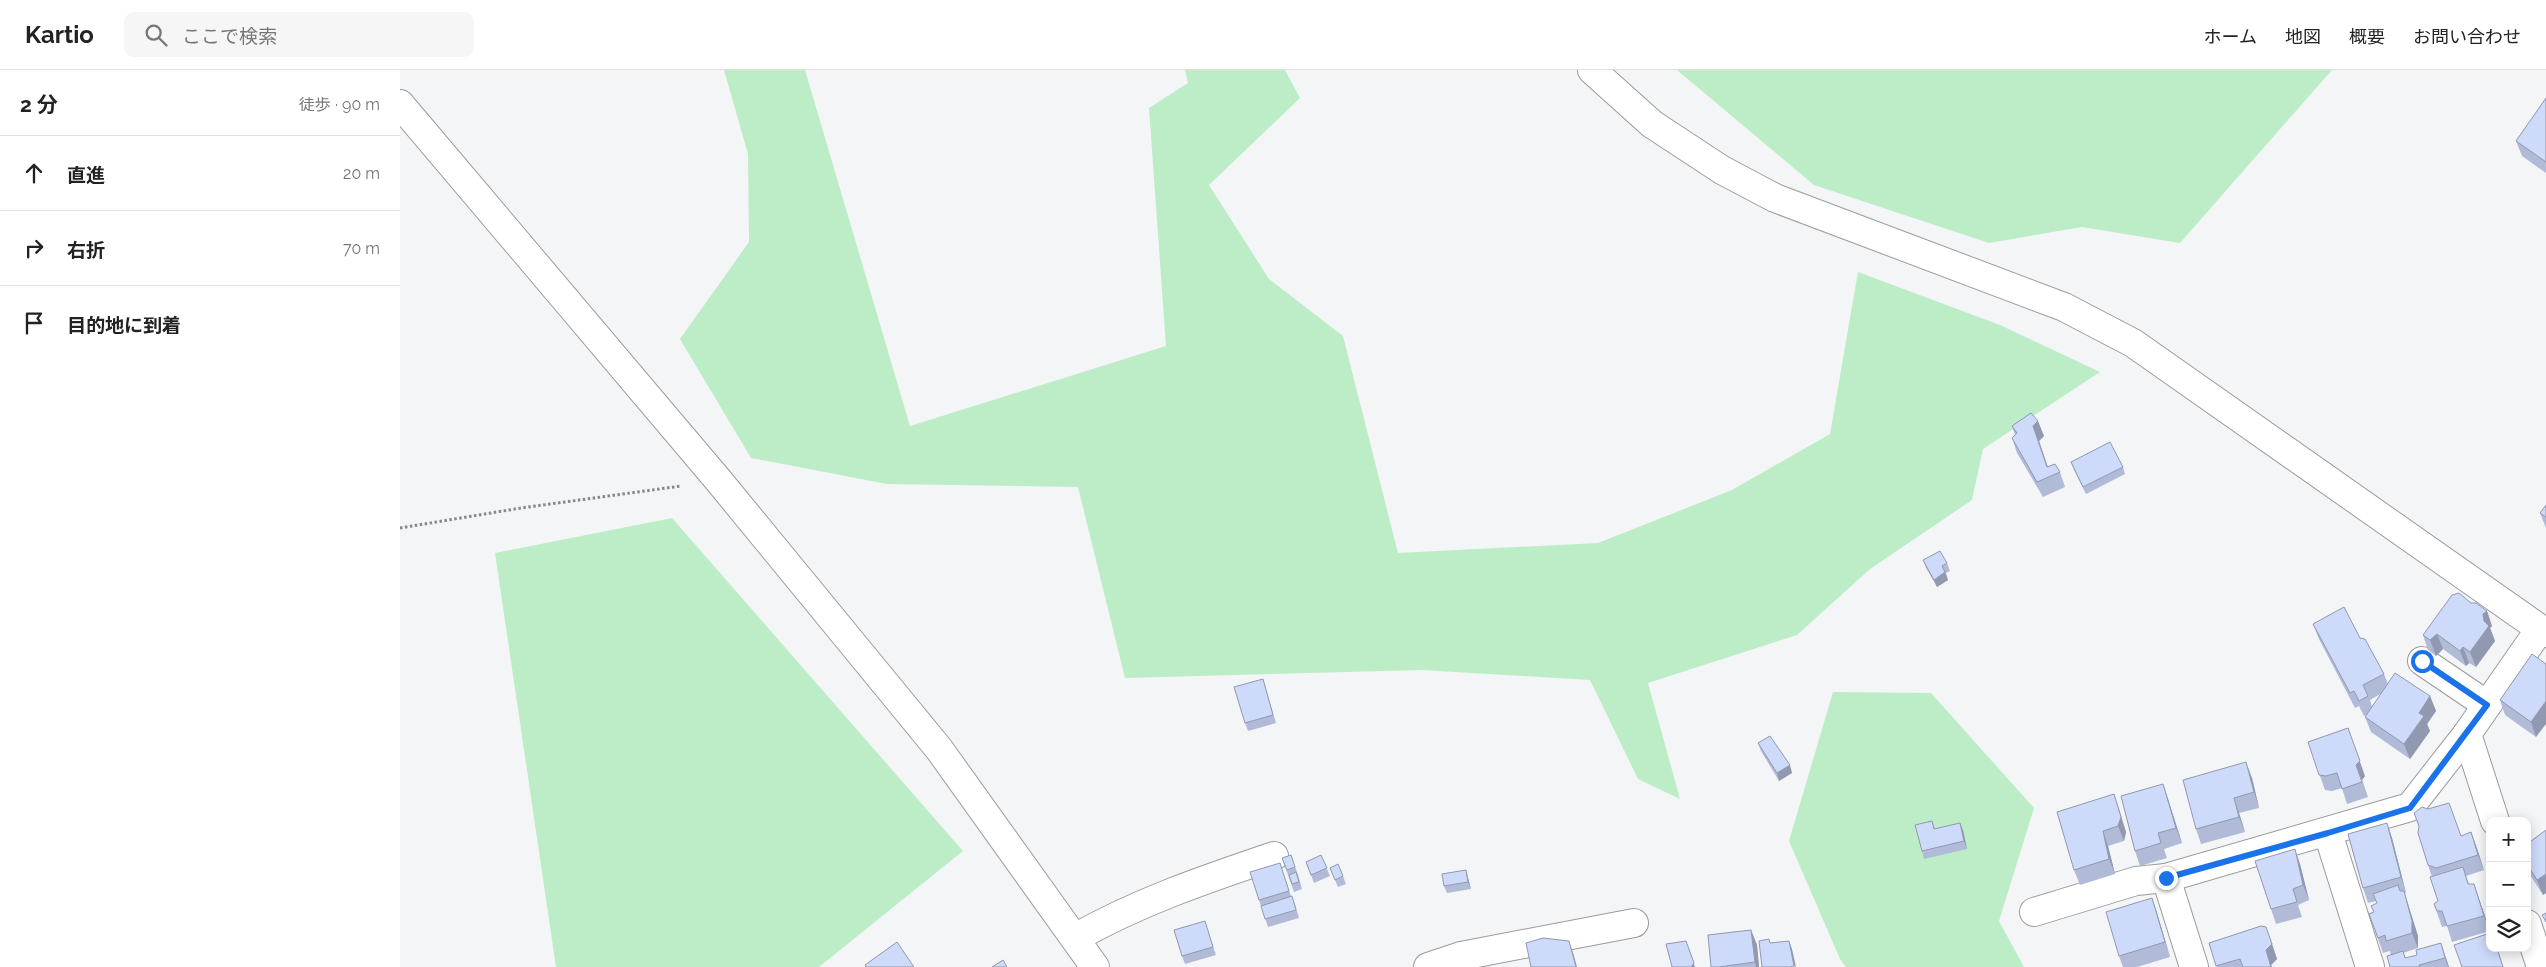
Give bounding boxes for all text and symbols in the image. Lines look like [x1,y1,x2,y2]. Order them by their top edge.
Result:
search box [124,12,474,57]
text: Kartio [25,20,94,49]
icon: search [142,21,170,49]
text: ここで検索 [182,25,277,47]
text: ホーム [2204,26,2257,47]
text: 地図 [2285,26,2321,47]
text: 概要 [2349,26,2385,47]
text: お問い合わせ [2413,26,2521,47]
text: 2 分 [20,92,58,117]
text: 徒歩 · 90 m [299,95,380,114]
icon: ahead [20,159,48,187]
text: 直進 [67,164,105,186]
text: 20 m [343,164,380,183]
icon: right [20,234,48,262]
text: 右折 [67,239,105,261]
text: 70 m [343,239,380,258]
icon: arrive [20,309,48,337]
text: 目的地に到着 [67,314,181,336]
route start [2411,650,2434,673]
map controls [2486,817,2531,952]
button: + [2486,817,2531,862]
button: − [2486,862,2531,907]
route end [2155,867,2178,890]
button: layers [2486,907,2531,952]

